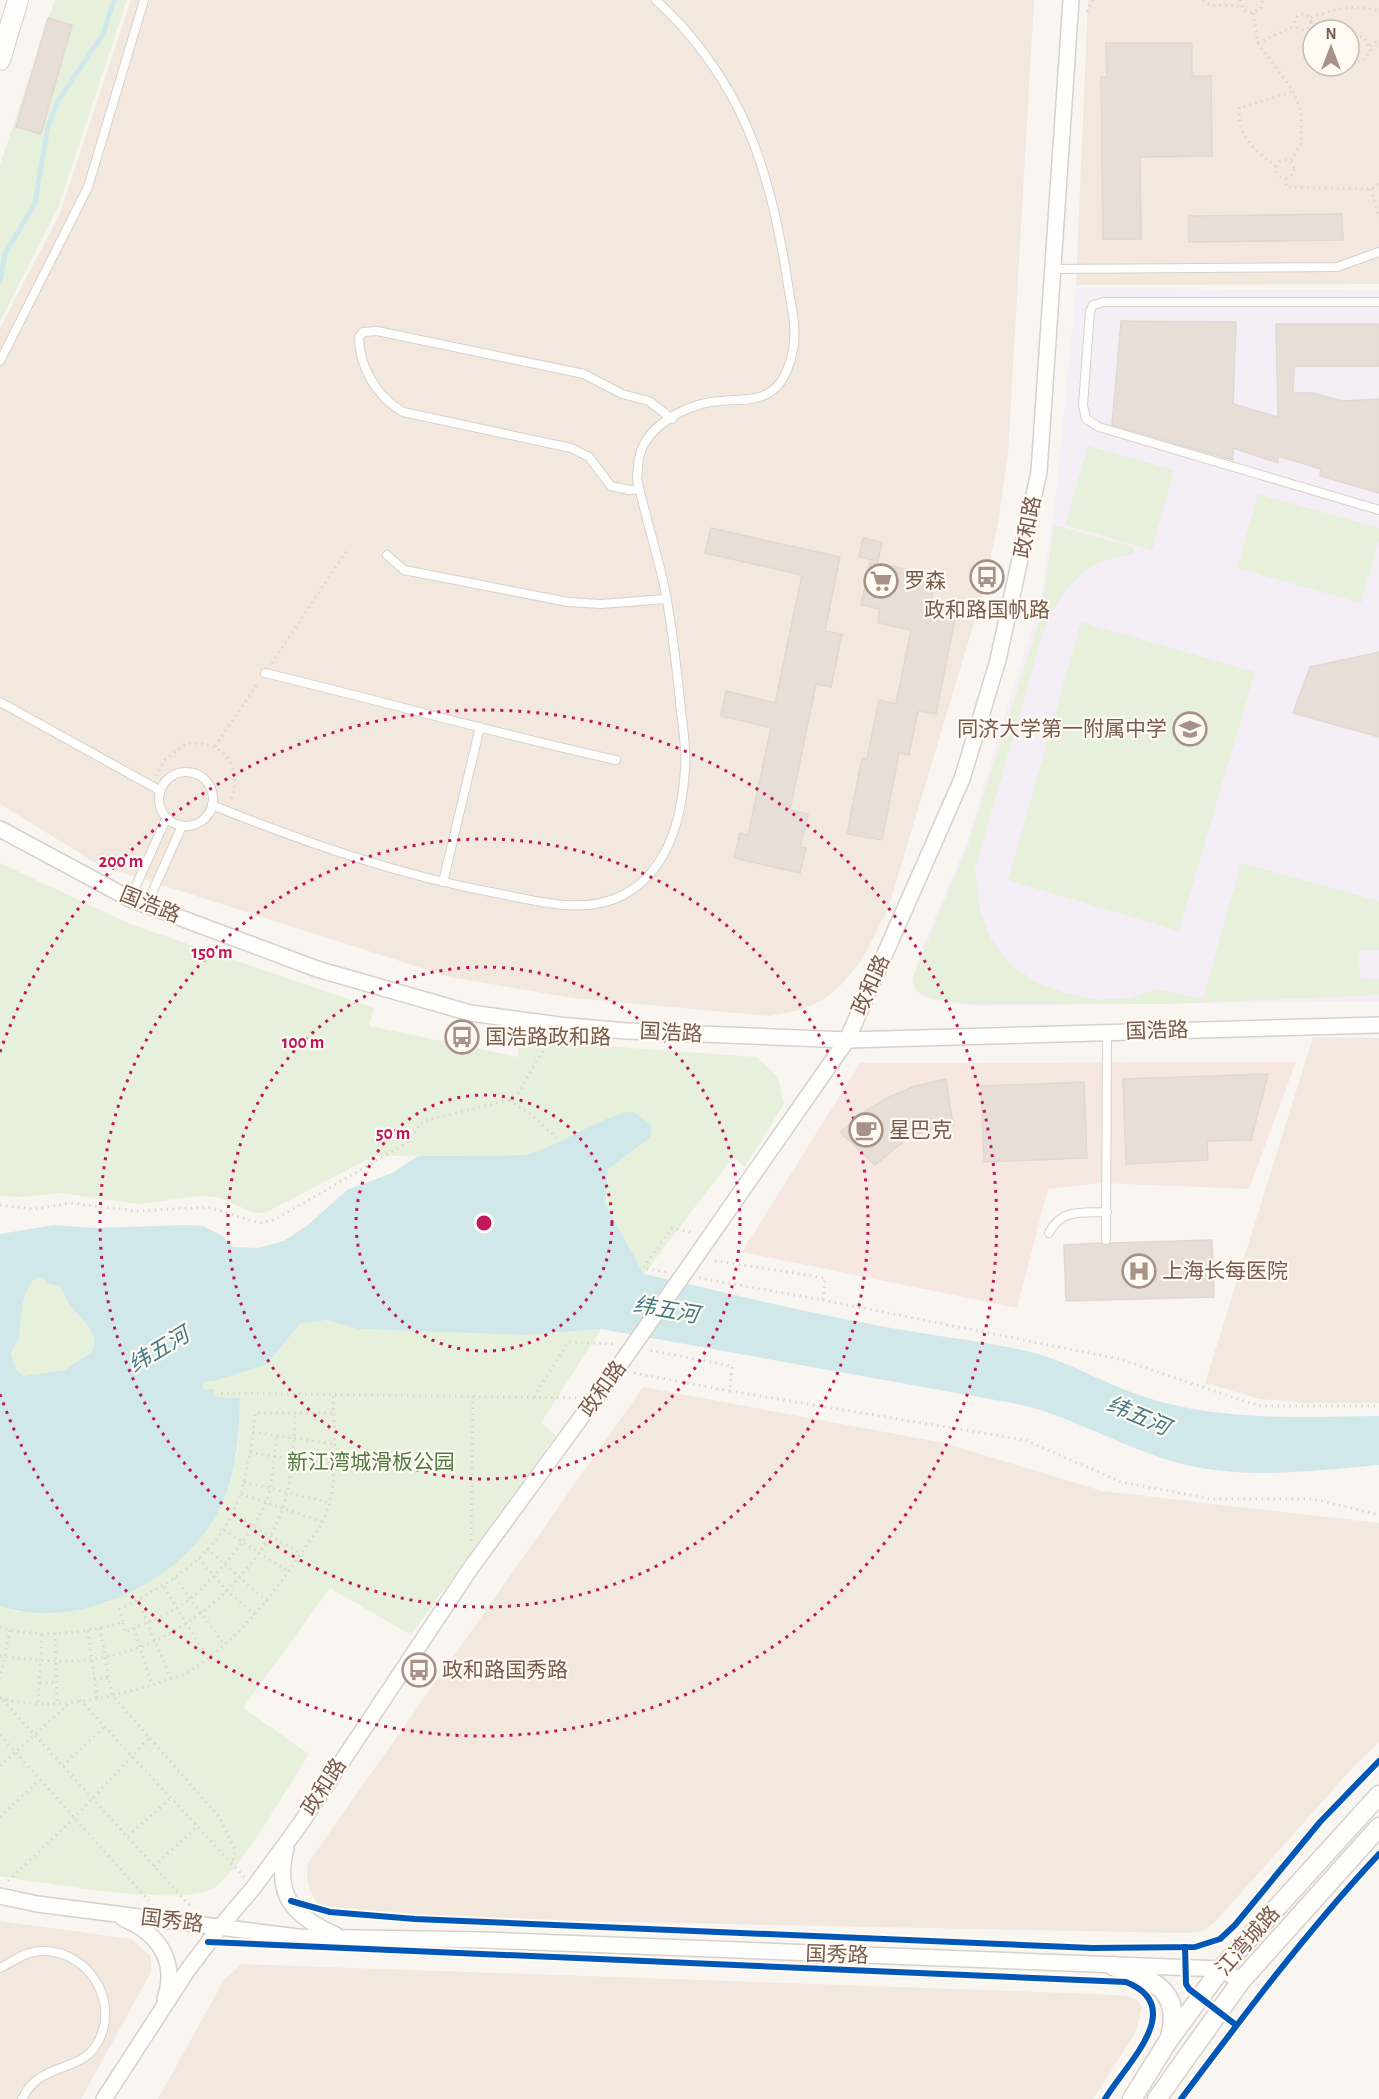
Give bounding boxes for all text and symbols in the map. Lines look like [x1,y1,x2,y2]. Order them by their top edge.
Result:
north arrow [1301,18,1361,78]
text: N [1325,26,1337,42]
street label: 政和路 [1011,494,1044,560]
bus stop icon: 政和路国帆路 [969,559,1005,595]
supermarket icon: 罗森 [863,563,899,599]
place label: 罗森 [904,570,946,592]
place label: 政和路国帆路 [924,599,1050,621]
school or university icon: 同济大学第一附属中学 [1172,711,1208,747]
place label: 同济大学第一附属中学 [957,718,1167,740]
text: 200 m [99,853,143,871]
street label: 国浩路 [117,883,184,927]
text: 150 m [192,944,232,962]
street label: 政和路 [848,952,893,1018]
street label: 国浩路 [1125,1018,1189,1043]
bus stop icon: 国浩路政和路 [444,1019,480,1055]
street label: 国浩路 [639,1020,703,1045]
place label: 国浩路政和路 [485,1026,611,1048]
text: 100 m [282,1034,324,1052]
cafe icon: 星巴克 [848,1112,884,1148]
place label: 星巴克 [889,1119,952,1141]
text: 50 m [376,1125,410,1143]
centre of rings [474,1213,494,1233]
hospital icon: 上海长每医院 [1121,1253,1157,1289]
place label: 上海长每医院 [1162,1260,1288,1282]
water label: 纬五河 [632,1292,705,1327]
water label: 纬五河 [125,1321,196,1376]
street label: 政和路 [575,1357,630,1421]
water label: 纬五河 [1103,1392,1177,1441]
park label: 新江湾城滑板公园 [287,1451,455,1473]
bus stop icon: 政和路国秀路 [401,1652,437,1688]
place label: 政和路国秀路 [442,1659,568,1681]
street label: 政和路 [297,1754,350,1819]
street label: 江湾城路 [1212,1902,1283,1980]
street label: 国秀路 [139,1906,205,1935]
street label: 国秀路 [805,1942,869,1967]

